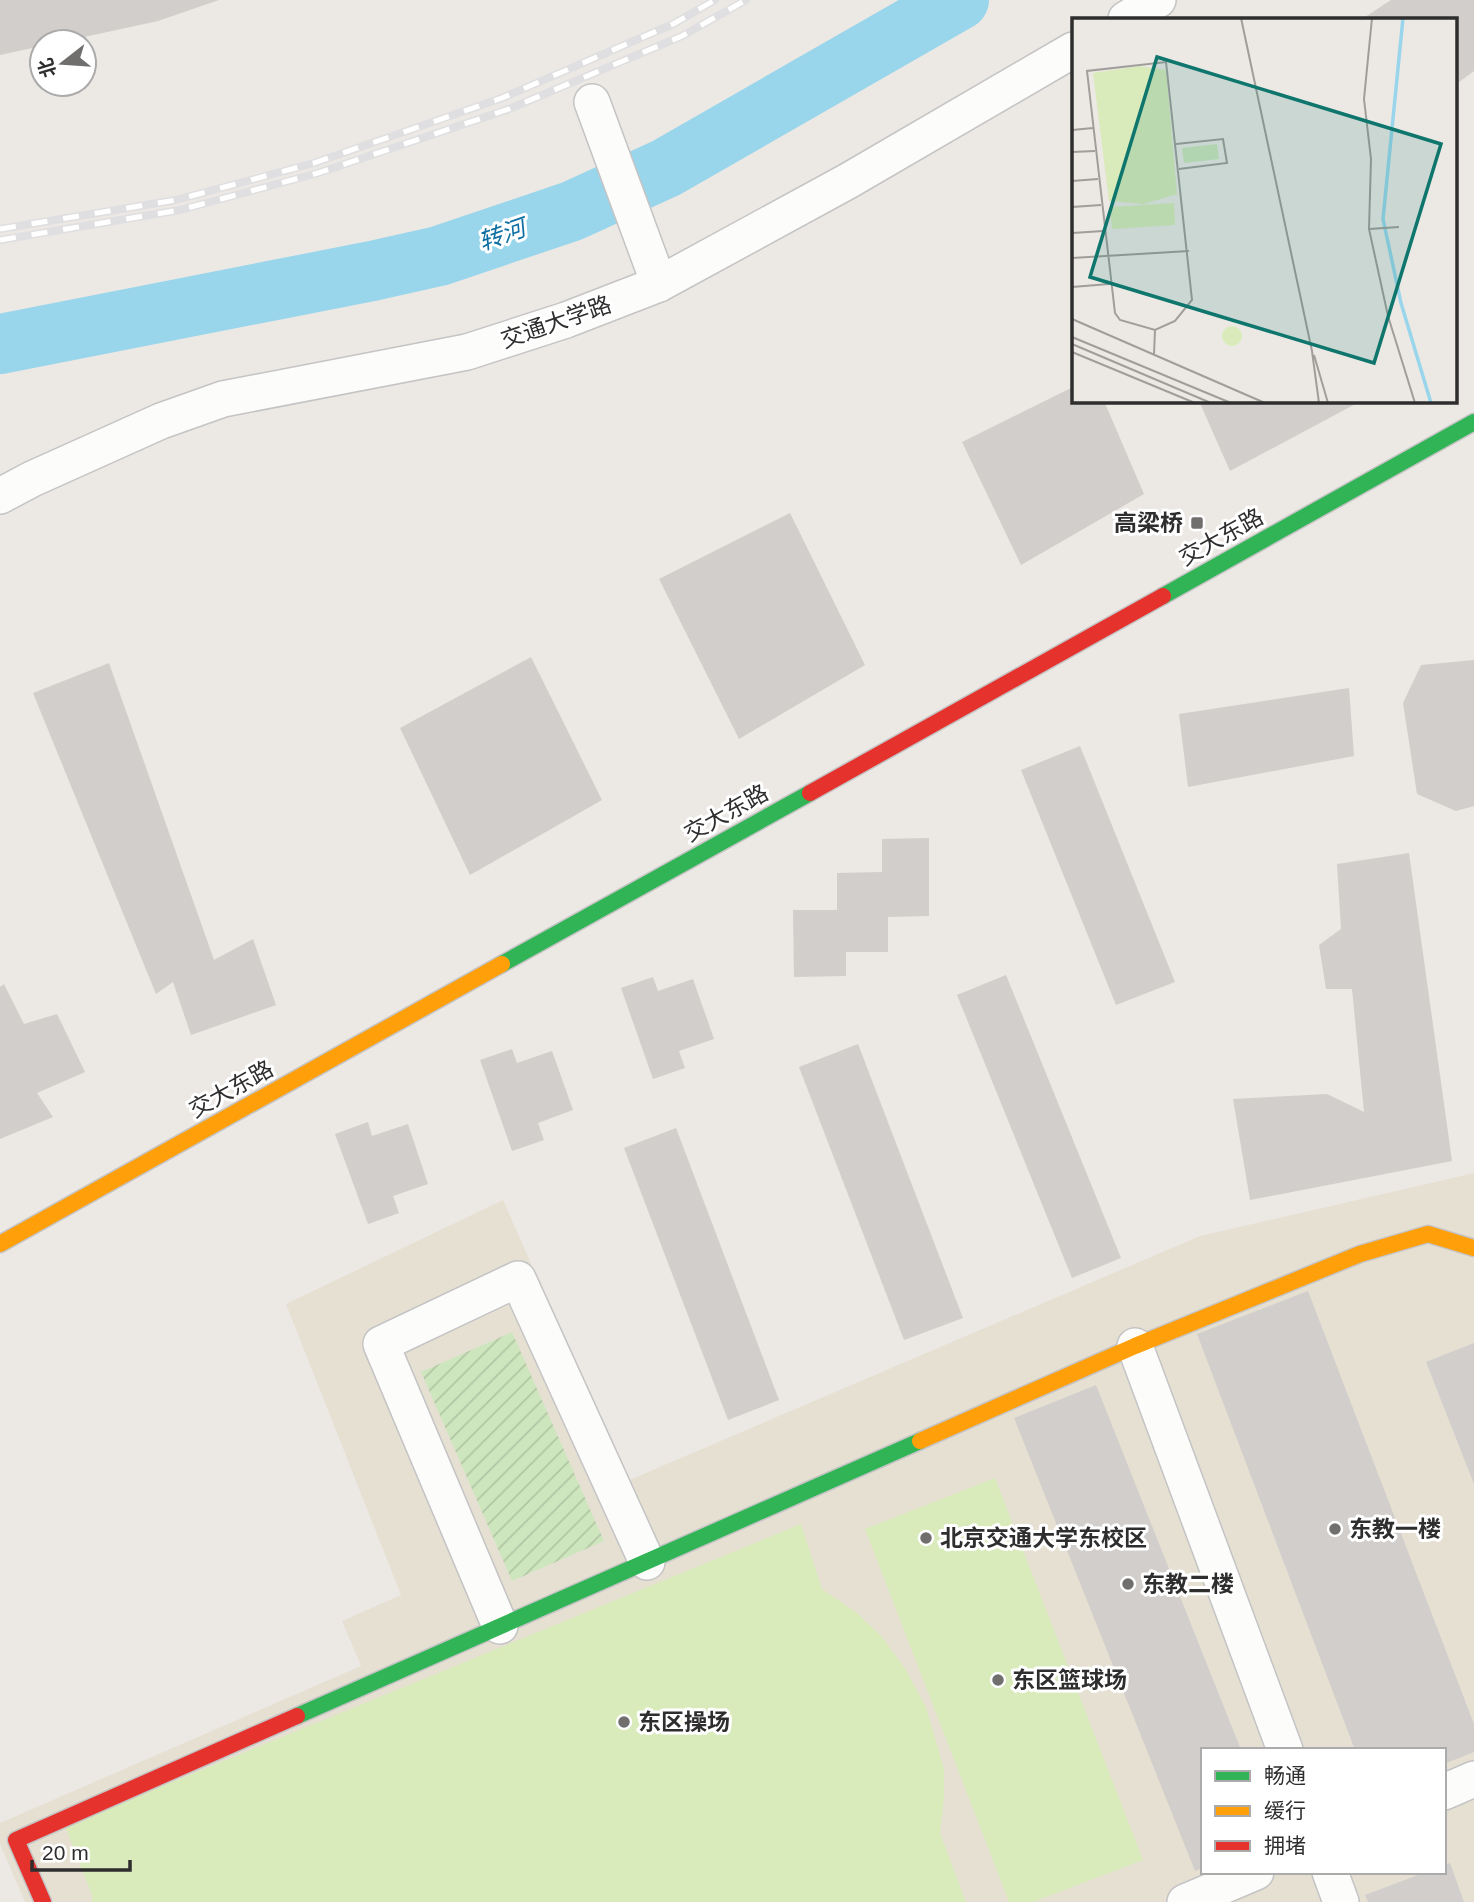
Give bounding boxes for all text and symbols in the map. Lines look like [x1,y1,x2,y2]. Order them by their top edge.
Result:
inset map [1072,18,1456,402]
north arrow [28,28,98,98]
text: 北 [34,56,60,80]
water label: 转河 [475,213,533,255]
street label: 交通大学路 [497,291,615,353]
street label: 交大东路 [1174,503,1268,571]
place label: 高梁桥 [1114,510,1183,536]
marker: 高梁桥 [1189,515,1205,531]
street label: 交大东路 [679,779,773,847]
street label: 交大东路 [184,1055,278,1123]
place label: 东教一楼 [1349,1516,1441,1542]
marker: 东教一楼 [1327,1521,1343,1537]
place label: 北京交通大学东校区 [940,1525,1147,1551]
marker: 北京交通大学东校区 [918,1530,934,1546]
place label: 东教二楼 [1142,1571,1234,1597]
marker: 东教二楼 [1120,1576,1136,1592]
place label: 东区篮球场 [1012,1667,1127,1693]
marker: 东区篮球场 [990,1672,1006,1688]
place label: 东区操场 [638,1709,730,1735]
marker: 东区操场 [616,1714,632,1730]
legend [1201,1748,1446,1874]
text: 畅通 [1264,1764,1306,1787]
text: 缓行 [1264,1799,1306,1822]
scale bar [32,1828,130,1872]
text: 拥堵 [1264,1834,1306,1857]
text: 20 m [42,1841,89,1864]

